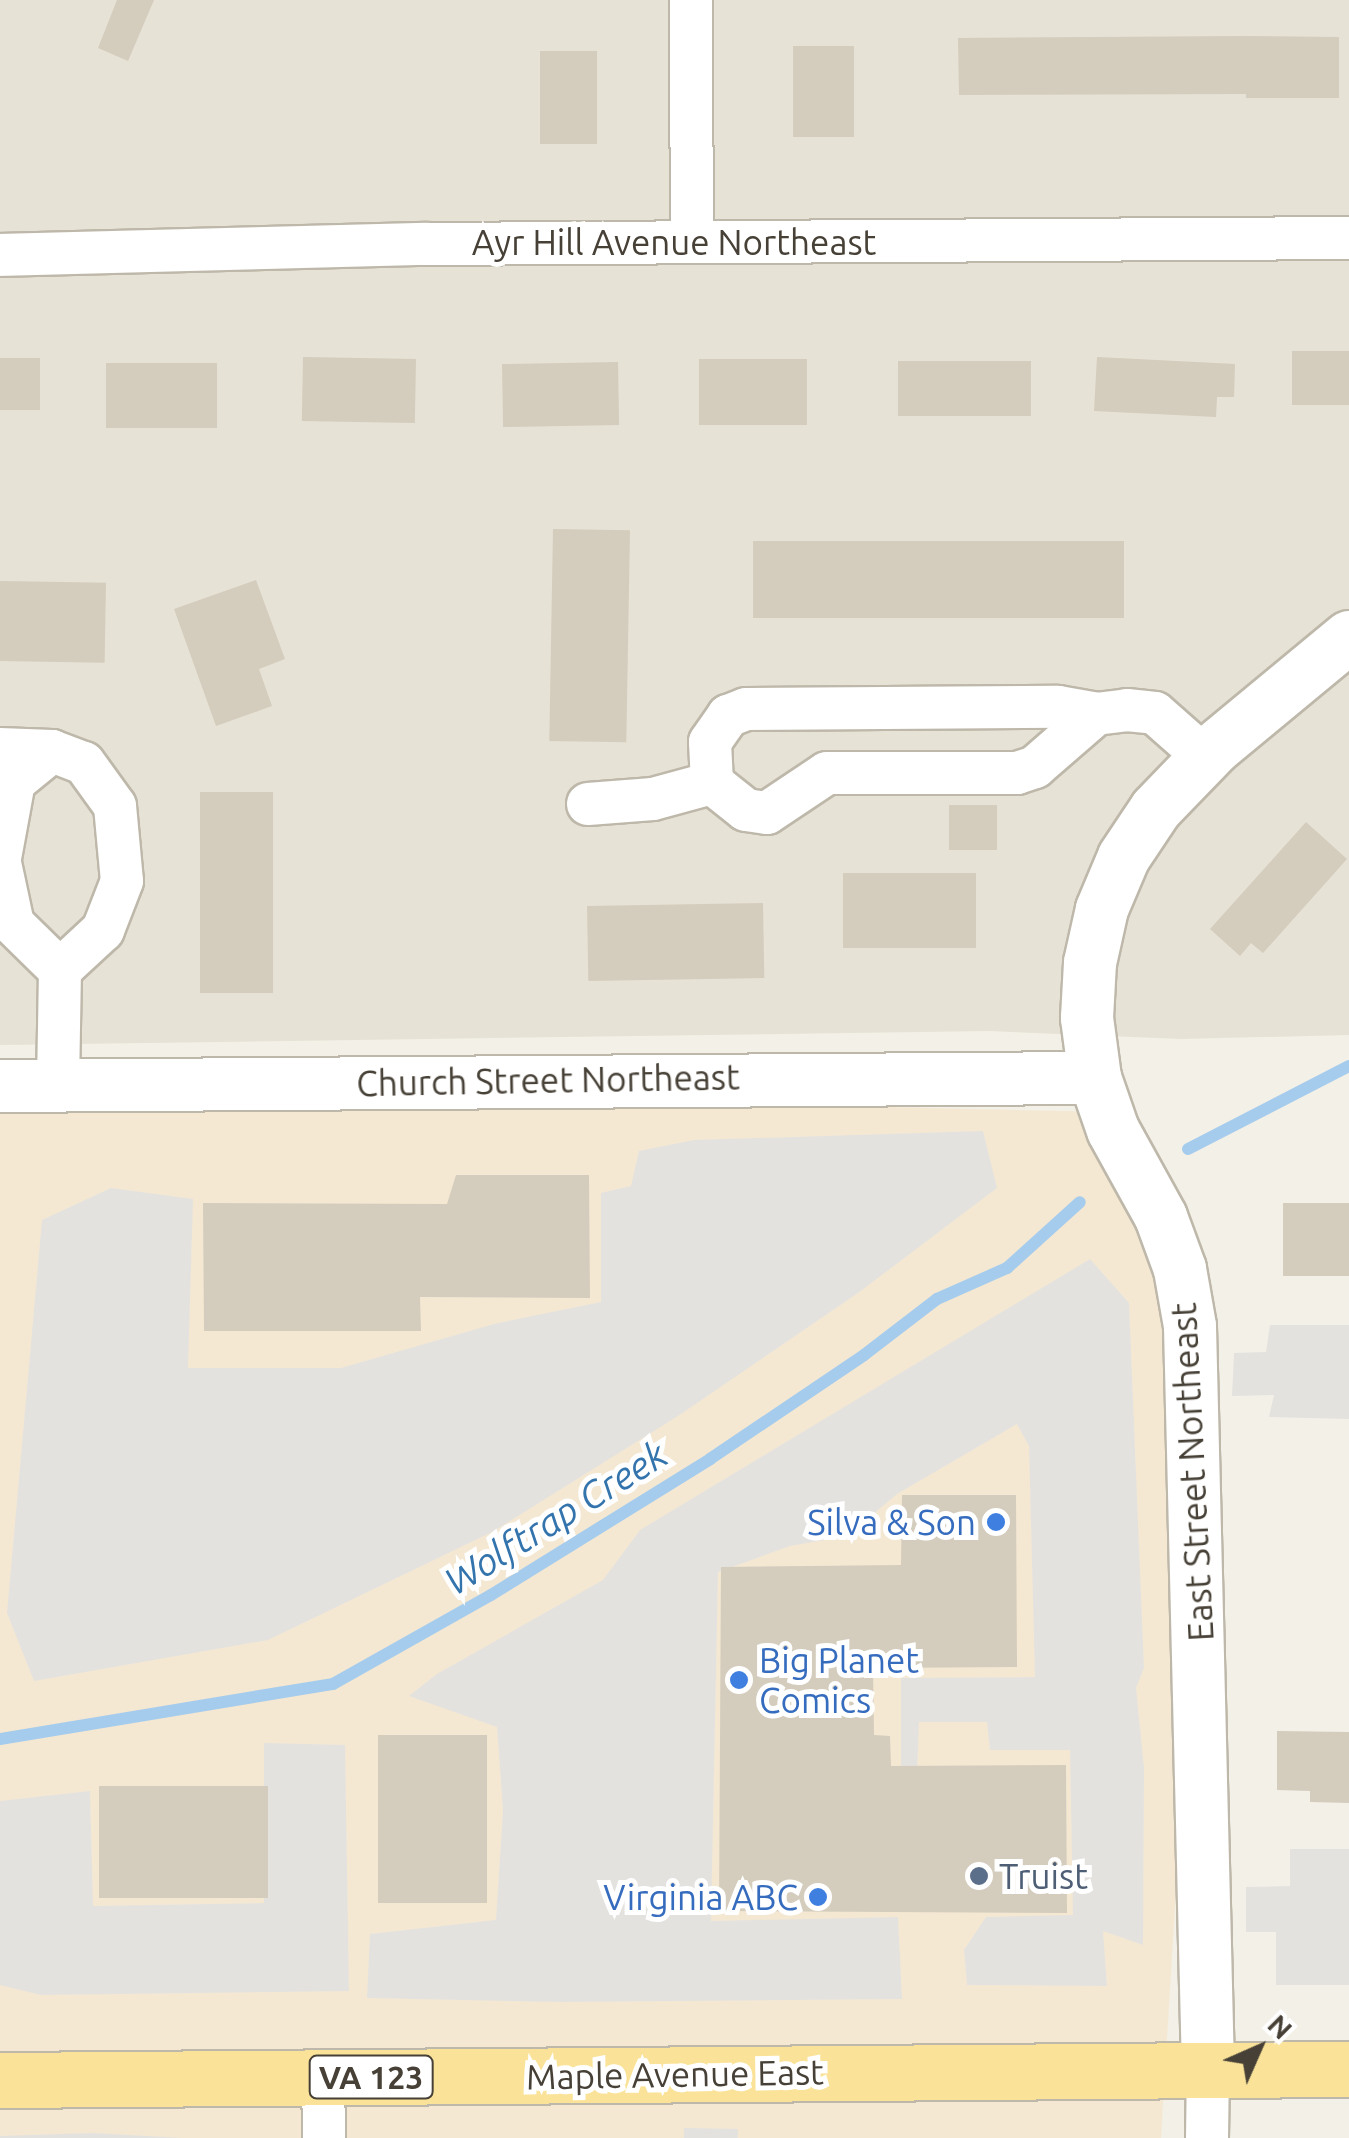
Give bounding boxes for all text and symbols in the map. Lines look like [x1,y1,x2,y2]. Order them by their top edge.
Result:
street label: Ayr Hill Avenue Northeast [472,221,876,263]
street label: Church Street Northeast [356,1056,740,1104]
street label: East Street Northeast [1162,1302,1222,1642]
water label: Wolftrap Creek [436,1431,676,1605]
place label: Silva & Son [807,1501,976,1543]
marker: Silva & Son [985,1511,1007,1533]
place label: Big Planet Comics [759,1639,919,1721]
marker: Big Planet Comics [728,1669,750,1691]
place label: Truist [999,1855,1088,1897]
marker: Truist [968,1865,990,1887]
place label: Virginia ABC [603,1876,798,1918]
marker: Virginia ABC [807,1886,829,1908]
north arrow [1209,1998,1309,2098]
text: N [1262,2008,1299,2045]
road number: VA 123 [308,2050,434,2104]
street label: Maple Avenue East [526,2050,824,2098]

